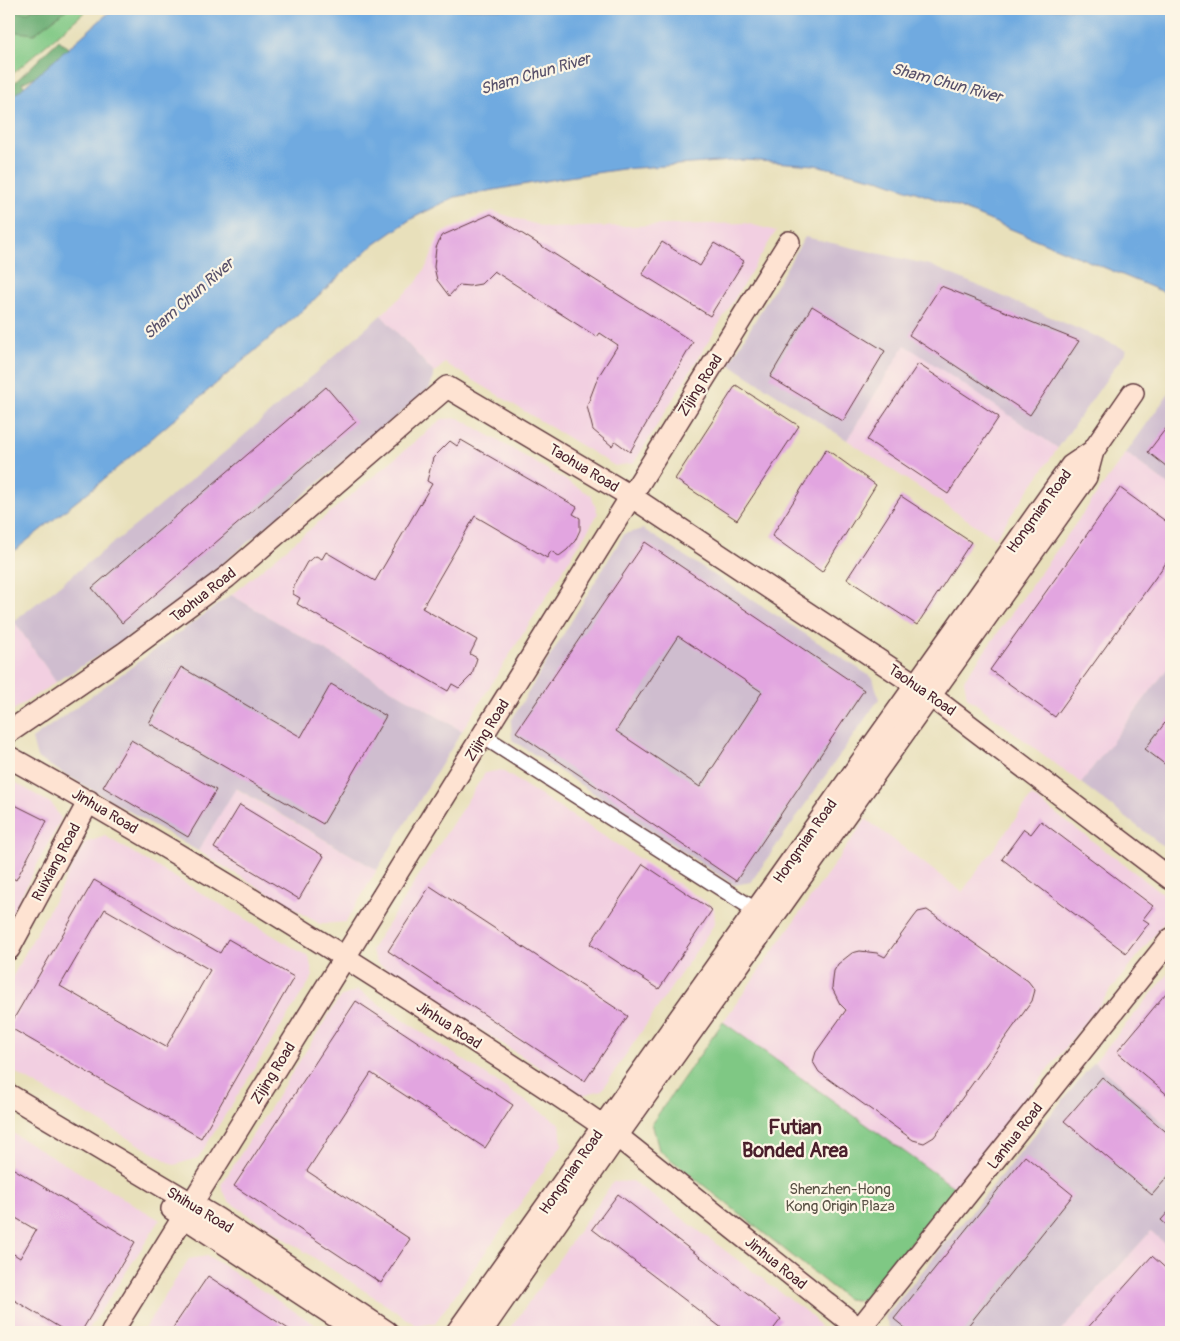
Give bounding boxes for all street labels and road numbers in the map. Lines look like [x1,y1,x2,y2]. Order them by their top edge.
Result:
street label: Zijing Road [674,351,727,420]
street label: Taohua Road [545,440,622,497]
street label: Hongmian Road [1003,466,1076,557]
street label: Taohua Road [167,564,240,627]
street label: Taohua Road [884,660,959,721]
street label: Zijing Road [461,696,514,765]
street label: Jinhua Road [68,784,141,839]
street label: Hongmian Road [769,795,842,887]
street label: Ruixiang Road [28,820,85,905]
street label: Jinhua Road [412,997,485,1054]
street label: Zijing Road [247,1039,300,1108]
street label: Lanhua Road [983,1099,1047,1173]
street label: Hongmian Road [535,1126,608,1218]
street label: Shihua Road [163,1183,237,1238]
street label: Jinhua Road [741,1233,810,1294]

